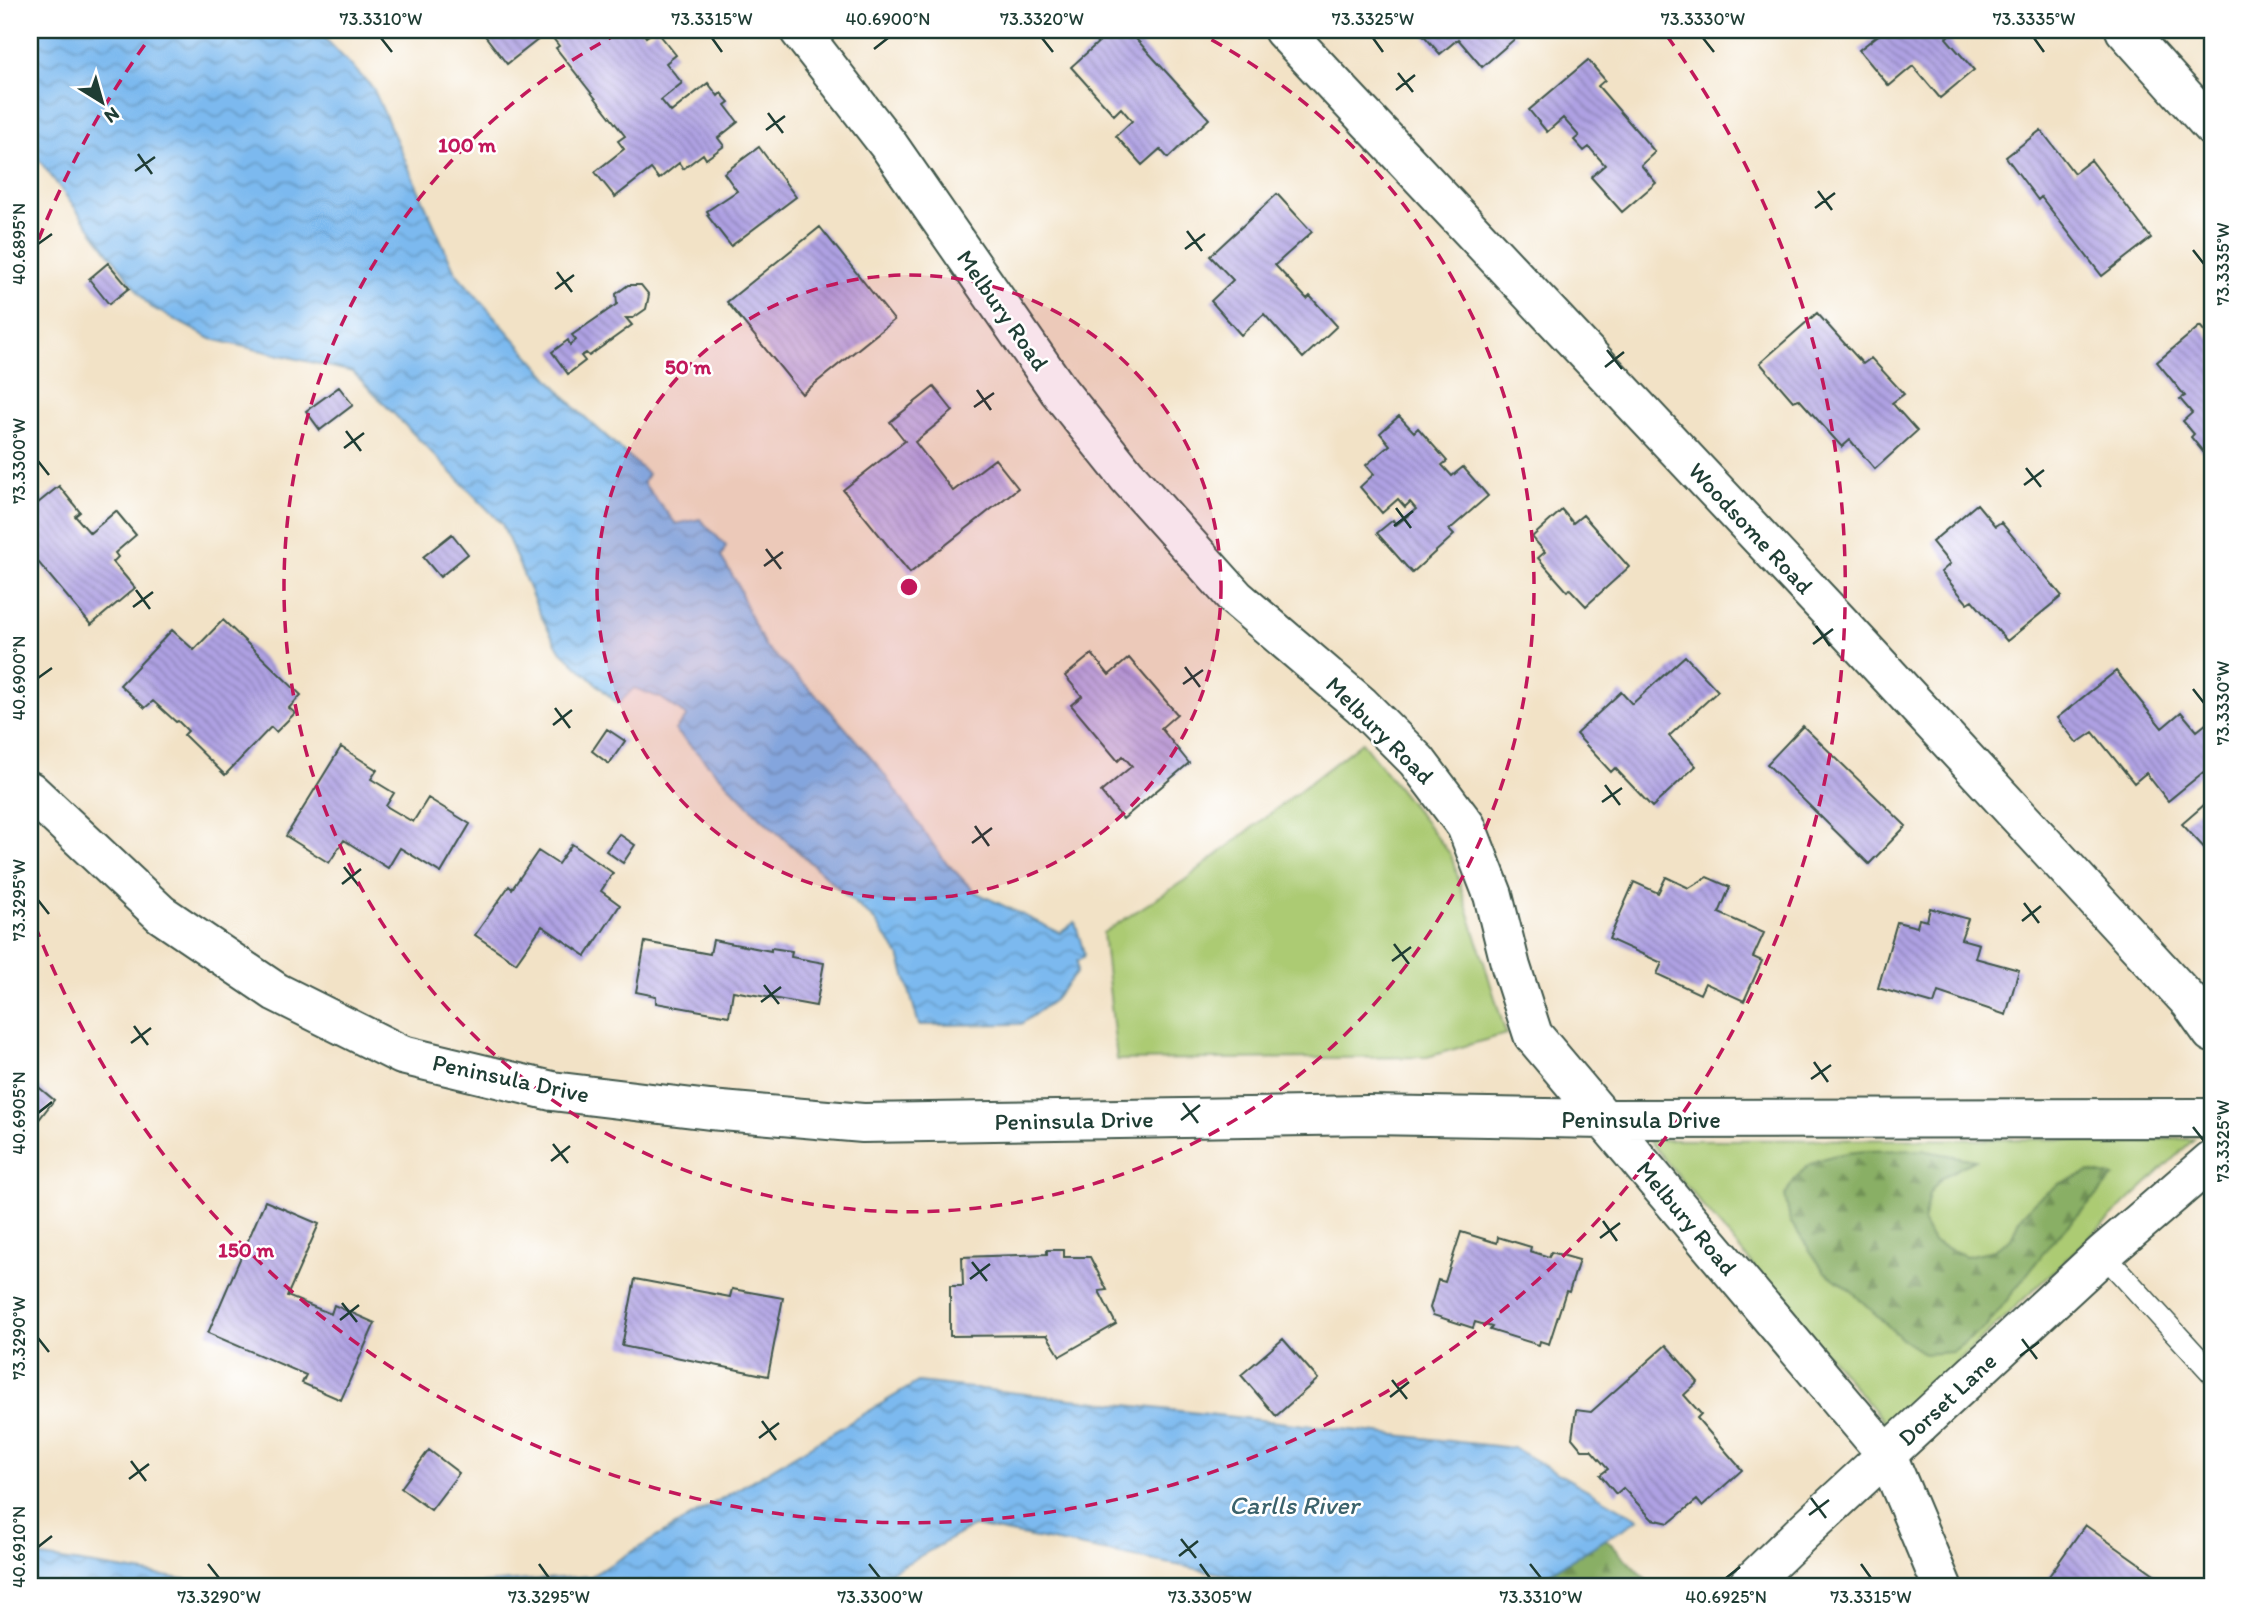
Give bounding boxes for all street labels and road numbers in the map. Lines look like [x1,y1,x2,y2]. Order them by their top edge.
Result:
street label: Melbury Road [951,244,1055,376]
street label: Woodsome Road [1683,456,1819,600]
street label: Melbury Road [1320,670,1440,790]
street label: Peninsula Drive [430,1047,592,1109]
street label: Peninsula Drive [994,1104,1154,1136]
street label: Peninsula Drive [1561,1105,1721,1134]
street label: Melbury Road [1631,1155,1743,1281]
street label: Dorset Lane [1892,1346,2002,1452]

